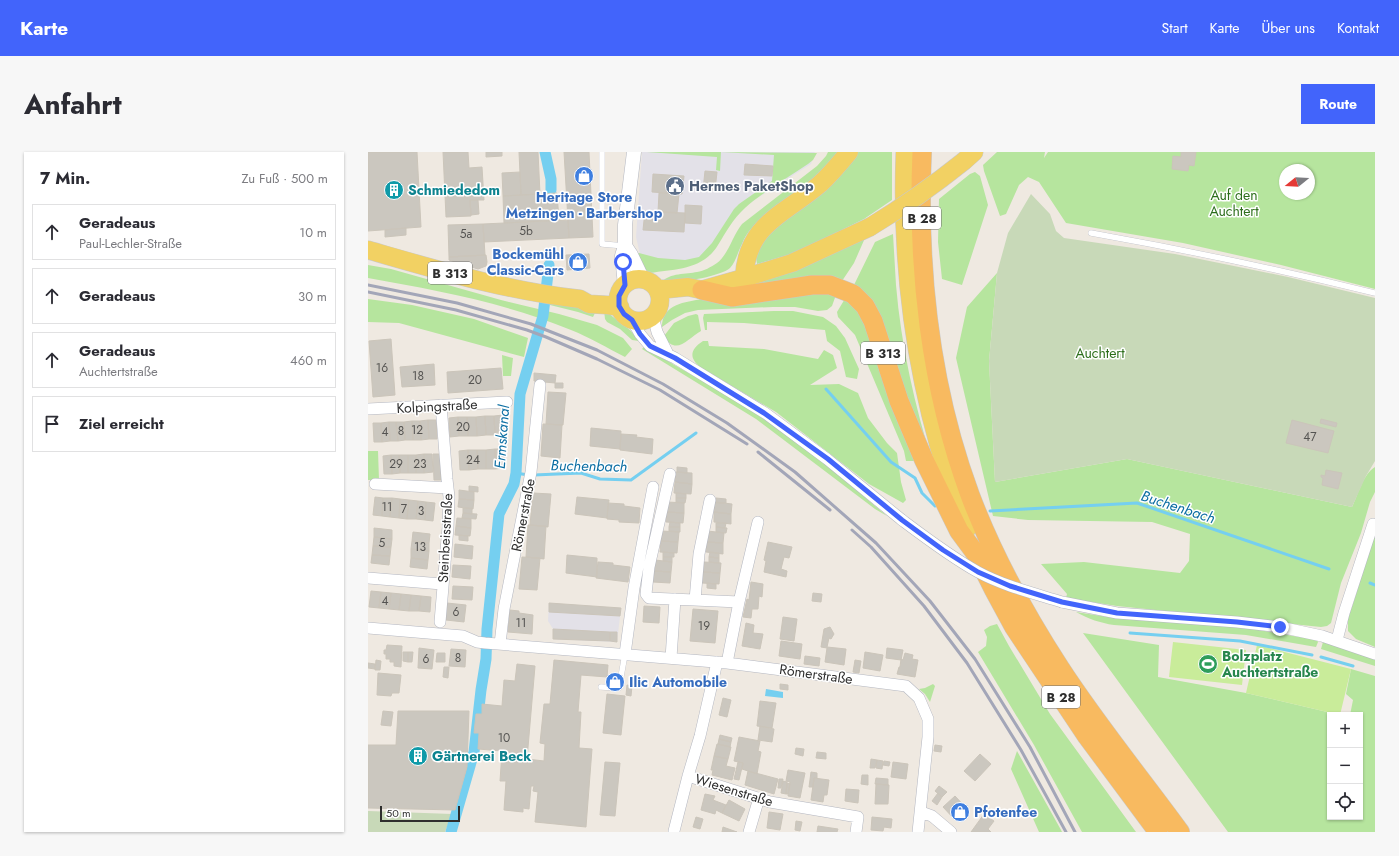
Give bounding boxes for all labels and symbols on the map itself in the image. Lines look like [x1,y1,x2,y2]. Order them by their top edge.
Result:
north arrow [1279,164,1315,200]
shop icon: Heritage Store Metzingen - Barbershop [573,165,595,187]
public building icon: Hermes PaketShop [664,175,686,197]
place label: Hermes PaketShop [689,176,814,196]
building icon: Schmiededom [383,179,405,201]
place label: Schmiededom [408,180,500,200]
park label: Auf den Auchtert [1209,185,1259,221]
place label: Heritage Store Metzingen - Barbershop [506,187,663,223]
road number: B 28 [903,207,941,229]
house number: 5b [519,222,533,240]
house number: 5a [460,225,472,243]
place label: Bockemühl Classic-Cars [487,244,565,280]
shop icon: Bockemühl Classic-Cars [567,251,589,273]
route start [614,253,632,271]
road number: B 313 [428,262,472,284]
road number: B 313 [861,342,905,364]
park label: Auchtert [1075,343,1125,363]
house number: 16 [376,359,388,377]
house number: 18 [412,367,424,385]
house number: 20 [468,371,482,389]
street label: Kolpingstraße [396,394,478,418]
water label: Ermskanal [489,404,515,470]
house number: 20 [456,418,470,436]
house number: 12 [411,421,423,439]
house number: 8 [398,422,404,440]
house number: 4 [382,423,389,441]
house number: 47 [1303,428,1317,446]
house number: 24 [466,451,480,469]
water label: Buchenbach [550,454,628,478]
house number: 29 [389,455,403,473]
house number: 23 [413,455,427,473]
street label: Römerstraße [506,477,540,553]
water label: Buchenbach [1138,485,1218,529]
street label: Steinbeisstraße [433,493,457,583]
house number: 11 [382,498,392,516]
house number: 7 [401,500,408,518]
house number: 3 [418,502,425,520]
house number: 5 [379,534,386,552]
house number: 13 [414,538,426,556]
house number: 4 [382,592,389,610]
house number: 6 [453,603,460,621]
house number: 11 [516,614,526,632]
house number: 19 [698,617,710,635]
route end [1271,618,1289,636]
place label: Bolzplatz Auchtertstraße [1221,646,1318,682]
house number: 8 [455,649,461,667]
house number: 6 [423,650,430,668]
sports icon: Bolzplatz Auchtertstraße [1197,653,1219,675]
street label: Römerstraße [778,659,854,689]
shop icon: Ilic Automobile [604,671,626,693]
place label: Ilic Automobile [629,672,727,692]
road number: B 28 [1042,686,1080,708]
house number: 10 [498,729,510,747]
building icon: Gärtnerei Beck [407,745,429,767]
place label: Gärtnerei Beck [432,746,531,766]
street label: Wiesenstraße [693,769,775,811]
shop icon: Pfotenfee [949,801,971,823]
place label: Pfotenfee [974,802,1037,822]
scale bar [380,804,460,823]

